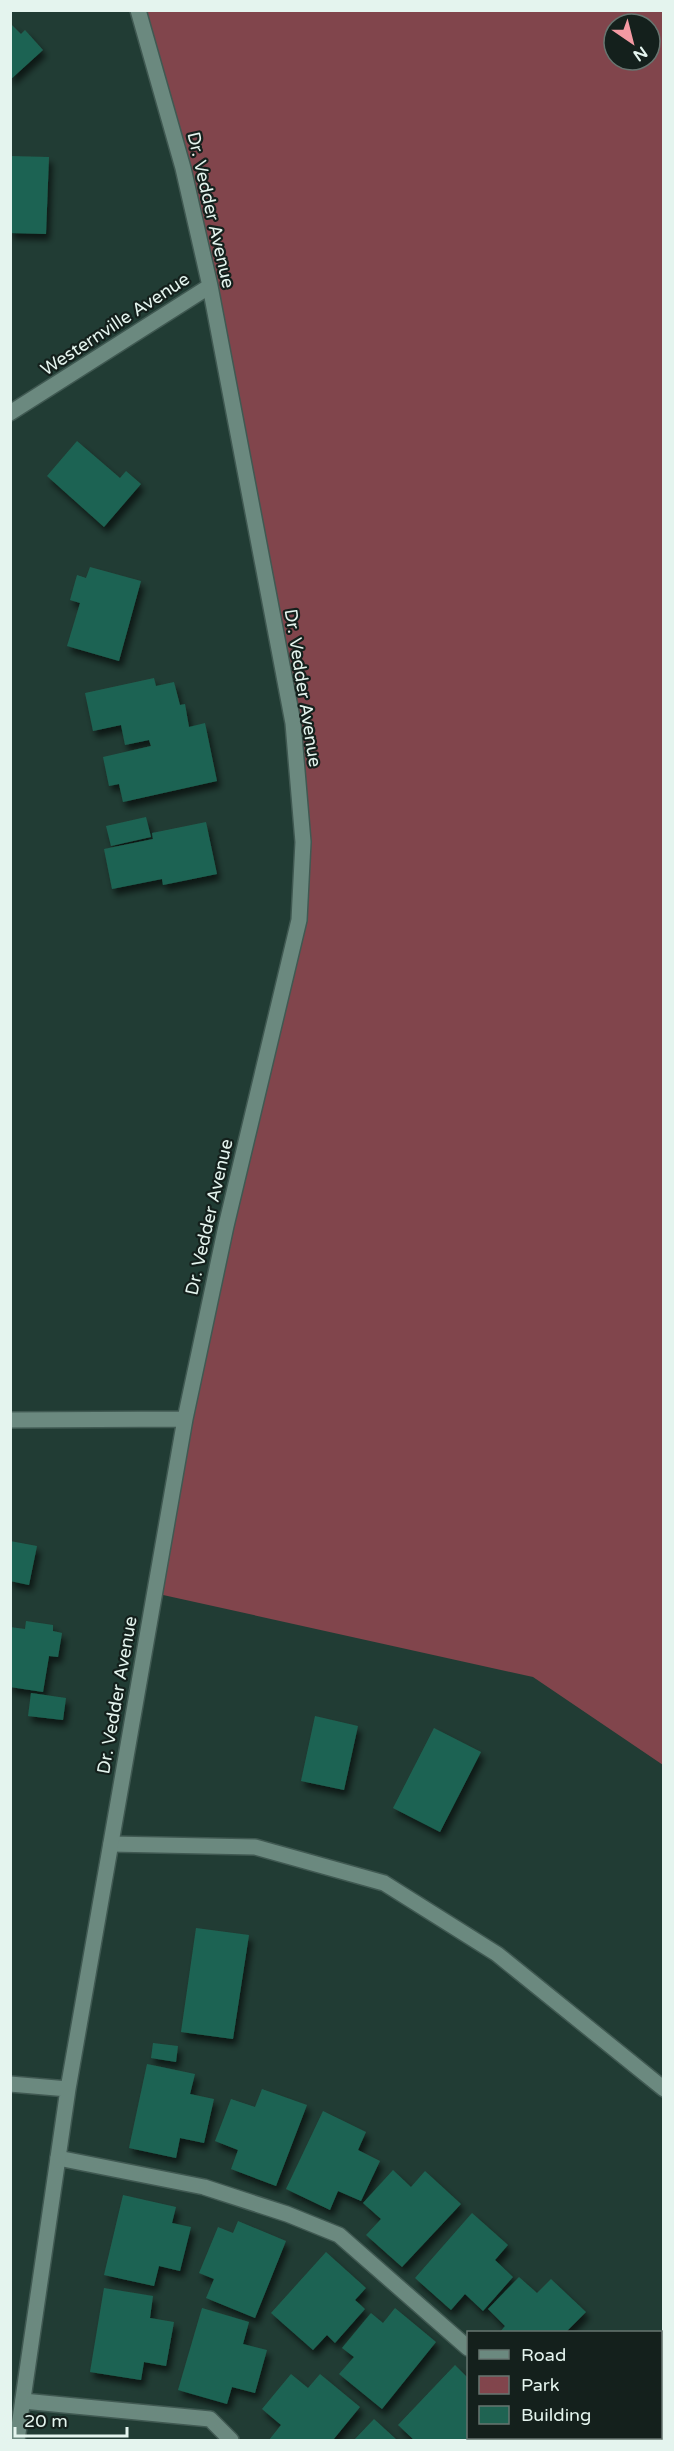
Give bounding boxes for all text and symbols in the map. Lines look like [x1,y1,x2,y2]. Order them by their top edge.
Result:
north arrow [602,12,662,72]
text: N [629,42,651,65]
street label: Dr. Vedder Avenue [182,130,240,290]
street label: Westernville Avenue [36,268,194,380]
street label: Dr. Vedder Avenue [280,607,326,769]
street label: Dr. Vedder Avenue [180,1137,238,1297]
street label: Dr. Vedder Avenue [92,1614,142,1776]
legend [467,2331,662,2439]
text: Road [521,2344,566,2366]
text: Park [521,2374,560,2396]
scale bar [15,2400,128,2438]
text: Building [521,2404,591,2426]
text: 20 m [24,2410,68,2432]

